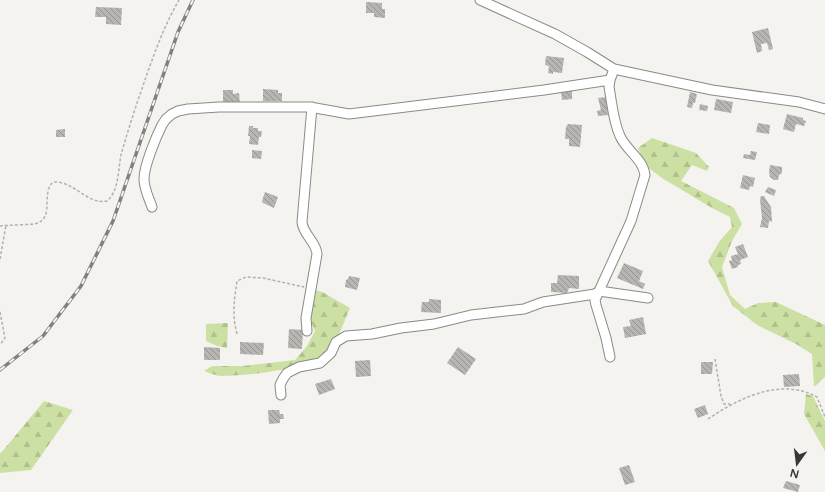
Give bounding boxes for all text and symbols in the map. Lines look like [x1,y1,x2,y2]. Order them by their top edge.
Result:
north arrow [777,444,817,484]
text: N [789,466,801,481]

